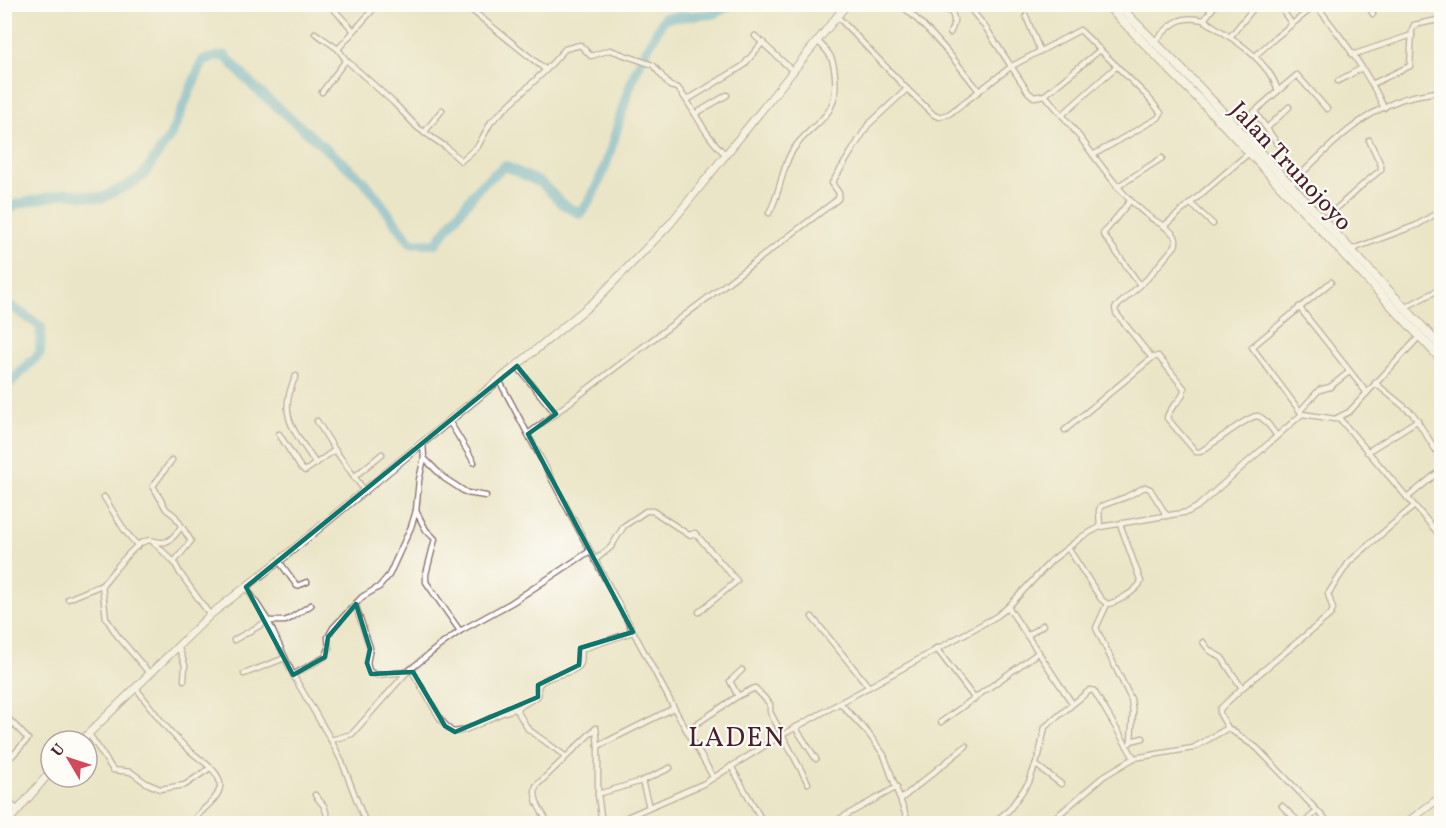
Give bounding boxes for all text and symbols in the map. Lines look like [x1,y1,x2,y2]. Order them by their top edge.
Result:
street label: Jalan Trunojoyo [1221,95,1359,239]
district label: LADEN [688,720,786,758]
north arrow [39,729,99,789]
text: U [47,740,71,762]

